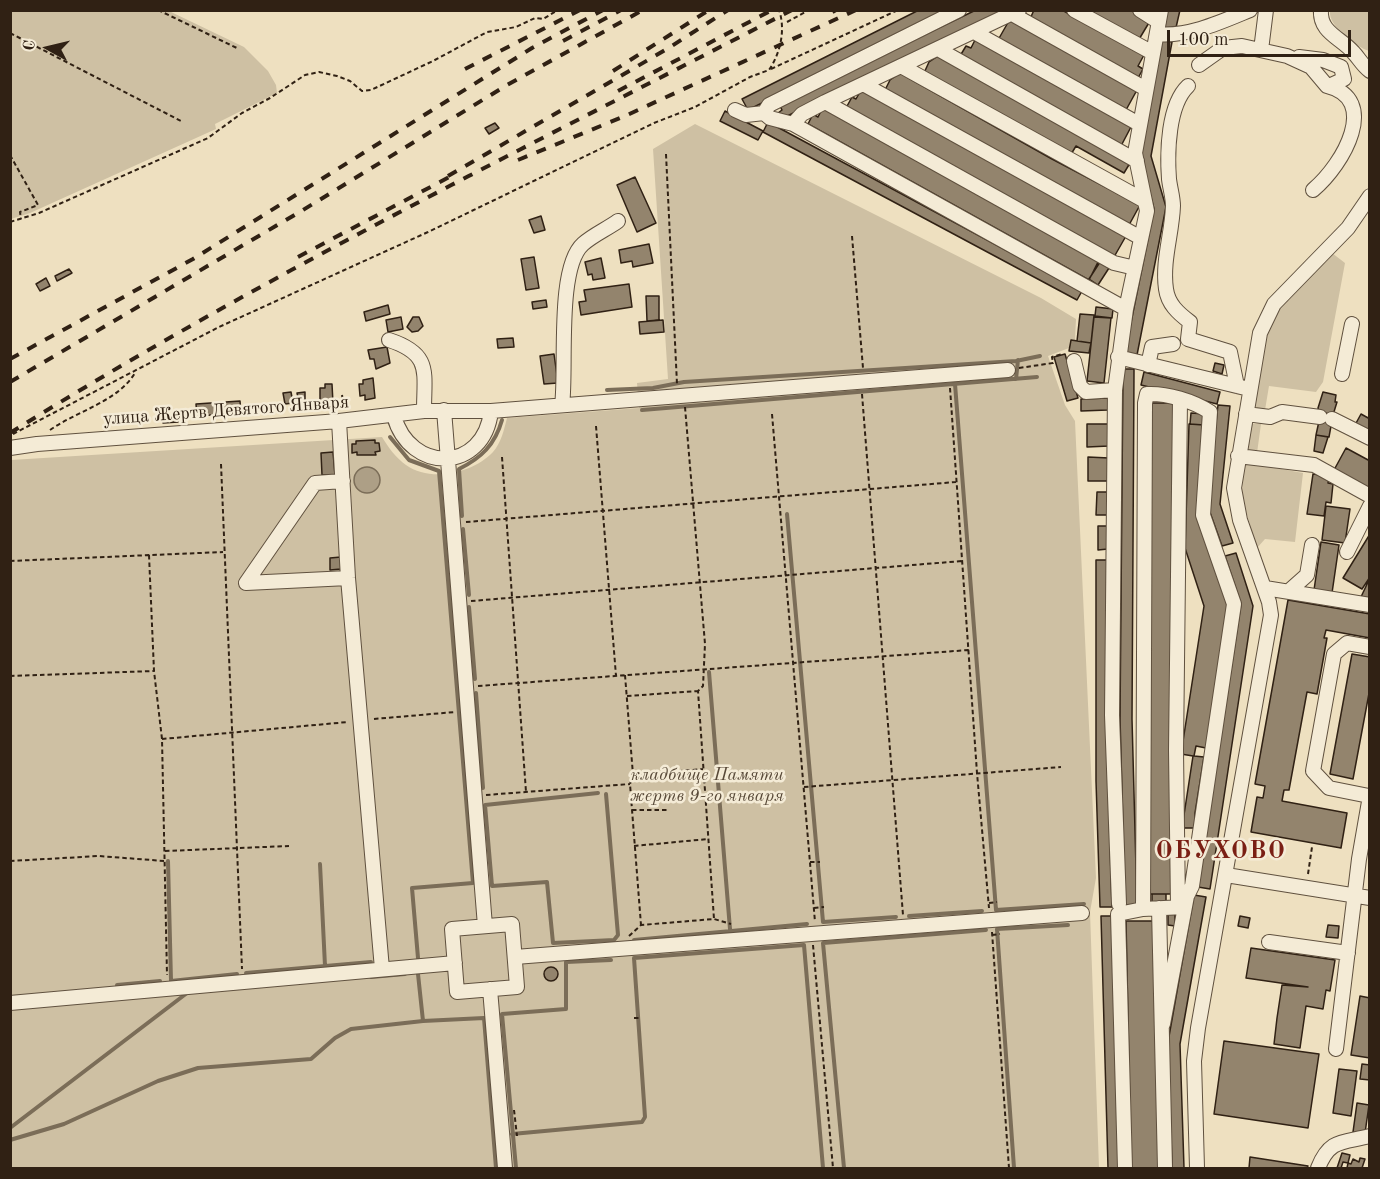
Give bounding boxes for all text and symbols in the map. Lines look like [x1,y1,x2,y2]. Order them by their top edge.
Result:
north arrow [18,18,78,78]
scale bar [1170,18,1354,56]
text: 100 m [1178,31,1229,49]
text: С [22,39,39,52]
street label: улица Жертв Девятого Января [102,392,350,430]
park label: кладбище Памяти жертв 9-го января [630,764,784,806]
district label: ОБУХОВО [1156,838,1286,866]

